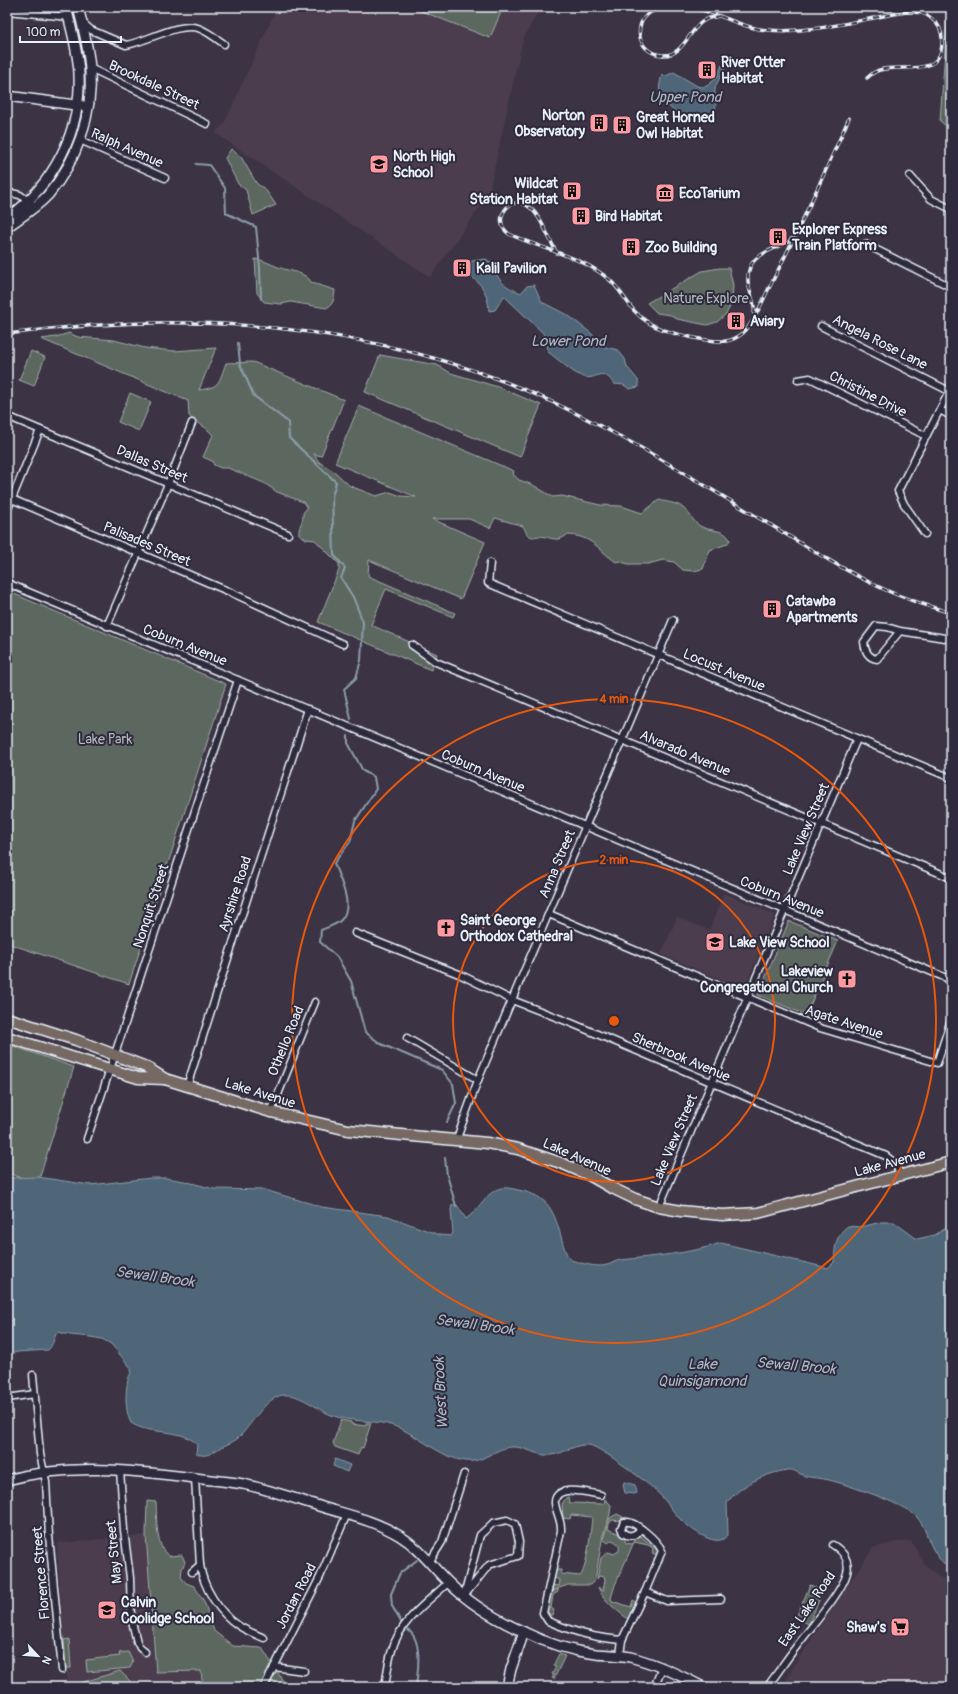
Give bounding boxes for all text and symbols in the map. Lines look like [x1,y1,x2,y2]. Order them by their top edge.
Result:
scale bar [20,18,121,44]
text: 100 m [26,25,61,40]
place label: River Otter Habitat [721,54,786,87]
street label: Brookdale Street [106,57,202,114]
building icon: River Otter Habitat [696,59,718,81]
water label: Upper Pond [649,88,723,107]
place label: Norton Observatory [515,107,585,140]
place label: Great Horned Owl Habitat [636,109,715,142]
building icon: Norton Observatory [588,112,610,134]
building icon: Great Horned Owl Habitat [611,114,633,136]
street label: Ralph Avenue [88,125,166,172]
place label: North High School [393,148,456,181]
school or university icon: North High School [368,153,390,175]
place label: Wildcat Station Habitat [470,175,558,208]
building icon: Wildcat Station Habitat [561,180,583,202]
museum icon: EcoTarium [654,182,676,204]
place label: EcoTarium [679,185,741,202]
building icon: Bird Habitat [570,205,592,227]
place label: Bird Habitat [595,208,663,225]
place label: Explorer Express Train Platform [791,221,888,254]
building icon: Explorer Express Train Platform [767,226,789,248]
building icon: Zoo Building [620,236,642,258]
place label: Zoo Building [645,239,717,256]
building icon: Kalil Pavilion [451,257,473,279]
place label: Kalil Pavilion [476,260,547,277]
park label: Nature Explore [663,290,749,307]
building icon: Aviary [725,310,747,332]
street label: Angela Rose Lane [830,311,930,373]
place label: Aviary [750,313,785,330]
water label: Lower Pond [531,332,607,351]
street label: Christine Drive [826,367,910,421]
street label: Dallas Street [114,441,190,487]
street label: Palisades Street [101,518,194,570]
place label: Catawba Apartments [786,593,858,626]
building icon: Catawba Apartments [761,598,783,620]
street label: Coburn Avenue [141,620,230,670]
street label: Locust Avenue [680,645,768,695]
text: 4 min [598,692,629,707]
street label: Alvarado Avenue [637,726,733,780]
park label: Lake Park [78,731,133,748]
street label: Coburn Avenue [439,746,527,796]
street label: Lake View Street [779,780,833,878]
street label: Anna Street [535,827,579,901]
text: 2 min [600,853,629,868]
street label: Ayrshire Road [215,854,255,934]
street label: Nonquit Street [129,861,173,950]
street label: Coburn Avenue [738,872,827,922]
place label: Saint George Orthodox Cathedral [460,912,573,945]
church icon: Saint George Orthodox Cathedral [435,917,457,939]
school or university icon: Lake View School [704,931,726,953]
place label: Lake View School [729,934,830,951]
place label: Lakeview Congregational Church [700,963,834,996]
church icon: Lakeview Congregational Church [836,968,858,990]
street label: Agate Avenue [803,1001,885,1043]
street label: Othello Road [264,1003,308,1079]
centre of rings [607,1014,621,1028]
street label: Sherbrook Avenue [629,1029,733,1085]
street label: Lake Avenue [222,1074,298,1112]
street label: Lake View Street [647,1091,701,1189]
street label: Lake Avenue [540,1134,614,1180]
street label: Lake Avenue [852,1145,928,1181]
water label: Sewall Brook [114,1262,197,1292]
water label: Sewall Brook [434,1310,517,1340]
water label: Sewall Brook [756,1353,838,1379]
water label: West Brook [430,1355,452,1430]
water label: Lake Quinsigamond [658,1355,748,1391]
street label: May Street [102,1519,126,1585]
street label: Florence Street [28,1525,54,1620]
street label: Jordan Road [272,1560,320,1632]
street label: East Lake Road [775,1568,839,1650]
place label: Calvin Coolidge School [121,1594,214,1627]
school or university icon: Calvin Coolidge School [96,1599,118,1621]
supermarket icon: Shaw's [889,1616,911,1638]
place label: Shaw's [846,1619,887,1636]
north arrow [18,1636,58,1676]
text: N [39,1654,54,1667]

